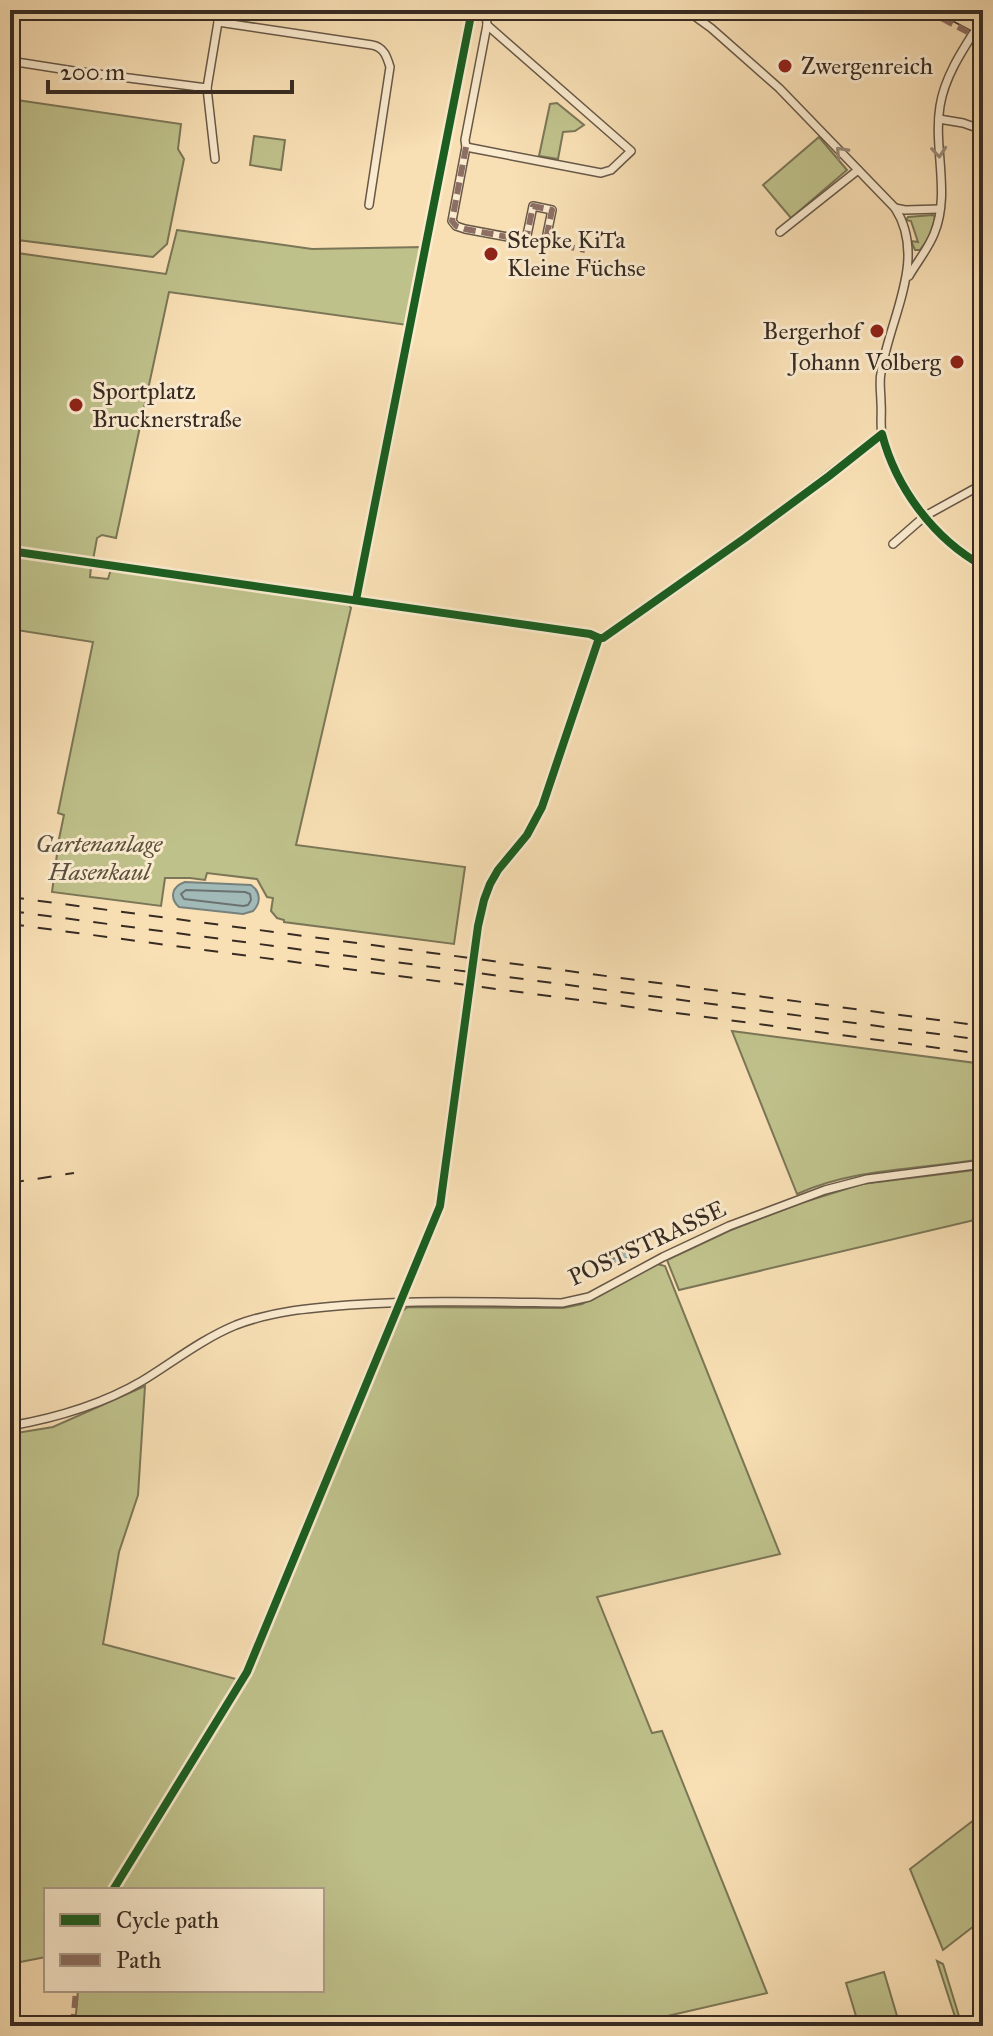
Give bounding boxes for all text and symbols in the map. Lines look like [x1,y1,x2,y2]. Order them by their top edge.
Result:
scale bar [48,44,292,94]
place label: Zwergenreich [801,51,933,81]
text: 200 m [60,57,125,87]
marker: Zwergenreich [776,57,794,75]
one-way arrow [836,146,850,161]
one-way arrow [930,146,947,159]
place label: Stepke KiTa Kleine Füchse [507,225,646,283]
marker: Stepke KiTa Kleine Füchse [482,245,500,263]
place label: Bergerhof [763,316,865,346]
marker: Bergerhof [868,322,886,340]
place label: Johann Volberg [786,347,942,377]
marker: Johann Volberg [948,353,966,371]
place label: Sportplatz Brucknerstraße [92,376,242,434]
marker: Sportplatz Brucknerstraße [67,396,85,414]
park label: Gartenanlage Hasenkaul [36,829,163,887]
street label: POSTSTRASSE [563,1193,731,1293]
legend [44,1888,324,1992]
text: Cycle path [116,1905,219,1935]
text: Path [116,1945,161,1975]

